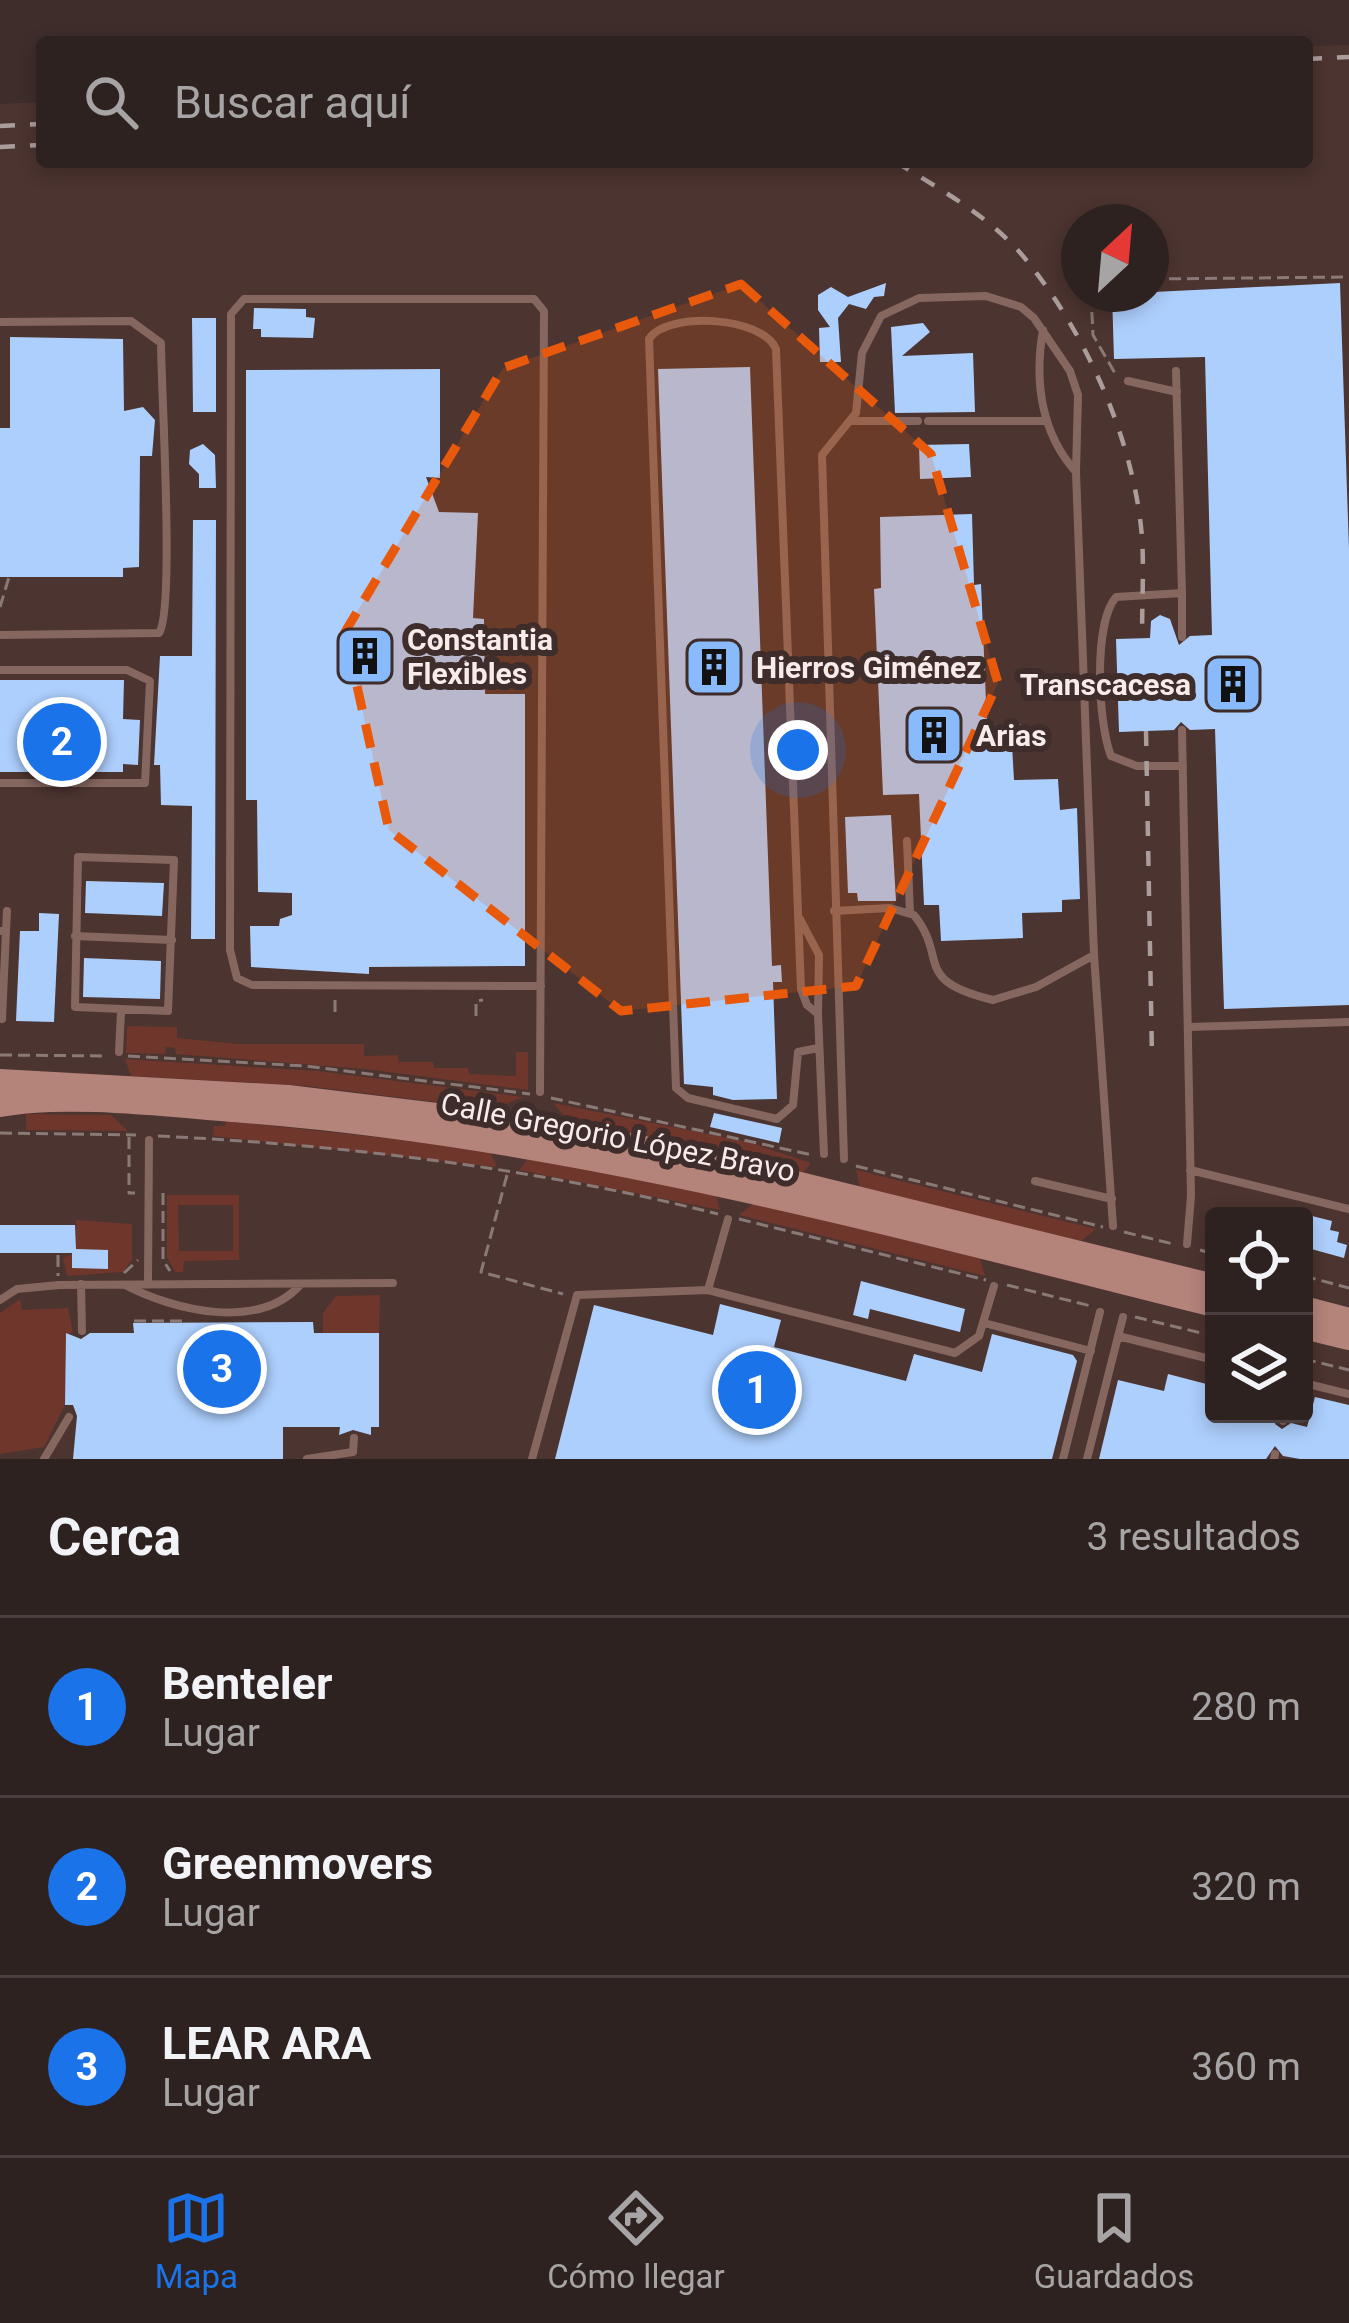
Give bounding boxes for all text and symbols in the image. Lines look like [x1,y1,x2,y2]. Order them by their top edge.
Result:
search box [36,36,1313,168]
icon: search [78,69,144,135]
text: Buscar aquí [174,76,411,129]
north arrow [1061,204,1169,312]
place label: Constantia Flexibles [407,622,553,691]
building icon: Constantia Flexibles [334,625,396,687]
building icon: Hierros Giménez [683,636,745,698]
place label: Hierros Giménez [756,650,982,685]
building icon: Transcacesa [1202,653,1264,715]
place label: Transcacesa [1020,667,1191,702]
pin: 2 [23,697,101,787]
building icon: Arias [903,704,965,766]
place label: Arias [976,718,1047,753]
your location [768,720,828,780]
street label: Calle Gregorio López Bravo [438,1085,798,1189]
map controls [1205,1207,1313,1423]
button: locate [1205,1207,1313,1315]
button: layers [1205,1315,1313,1423]
pin: 3 [183,1324,261,1414]
pin: 1 [718,1345,796,1435]
text: Cerca [48,1508,181,1567]
text: 3 resultados [1086,1514,1301,1560]
text: Benteler [162,1657,332,1710]
text: 1 [76,1684,98,1730]
text: 280 m [1191,1684,1301,1730]
text: Lugar [162,1710,260,1756]
text: Greenmovers [162,1837,433,1890]
text: 2 [76,1864,98,1910]
text: 320 m [1191,1864,1301,1910]
text: Lugar [162,1890,260,1936]
text: LEAR ARA [162,2017,371,2070]
text: 3 [76,2044,98,2090]
text: 360 m [1191,2044,1301,2090]
text: Lugar [162,2070,260,2116]
tab: Mapa [155,2185,238,2296]
tab: Cómo llegar [547,2185,725,2296]
tab: Guardados [1034,2185,1194,2296]

